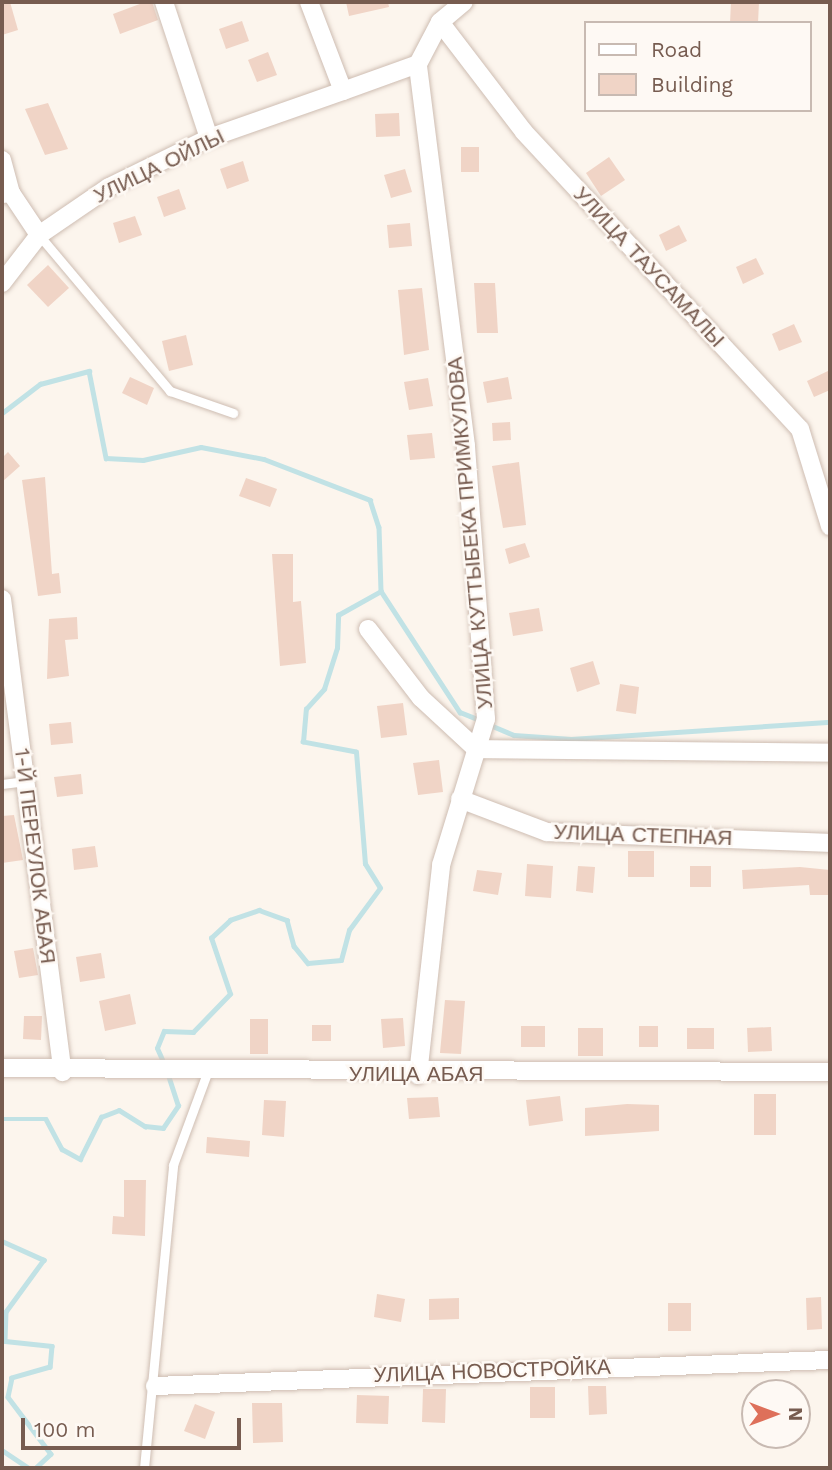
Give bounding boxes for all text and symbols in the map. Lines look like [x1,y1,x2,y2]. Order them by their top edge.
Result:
legend [584,21,811,112]
text: Road [651,37,702,62]
text: Building [651,72,733,97]
street label: УЛИЦА ОЙЛЫ [90,124,228,208]
street label: УЛИЦА ТАУСАМАЛЫ [568,182,730,352]
street label: УЛИЦА КУТТЫБЕКА ПРИМКУЛОВА [442,356,498,710]
street label: 1-Й ПЕРЕУЛОК АБАЯ [9,747,61,965]
street label: УЛИЦА СТЕПНАЯ [553,819,733,851]
street label: УЛИЦА АБАЯ [349,1061,483,1087]
street label: УЛИЦА НОВОСТРОЙКА [373,1354,611,1388]
north arrow [741,1379,811,1449]
scale bar [24,1404,245,1448]
text: N [784,1407,807,1421]
text: 100 m [34,1417,96,1442]

